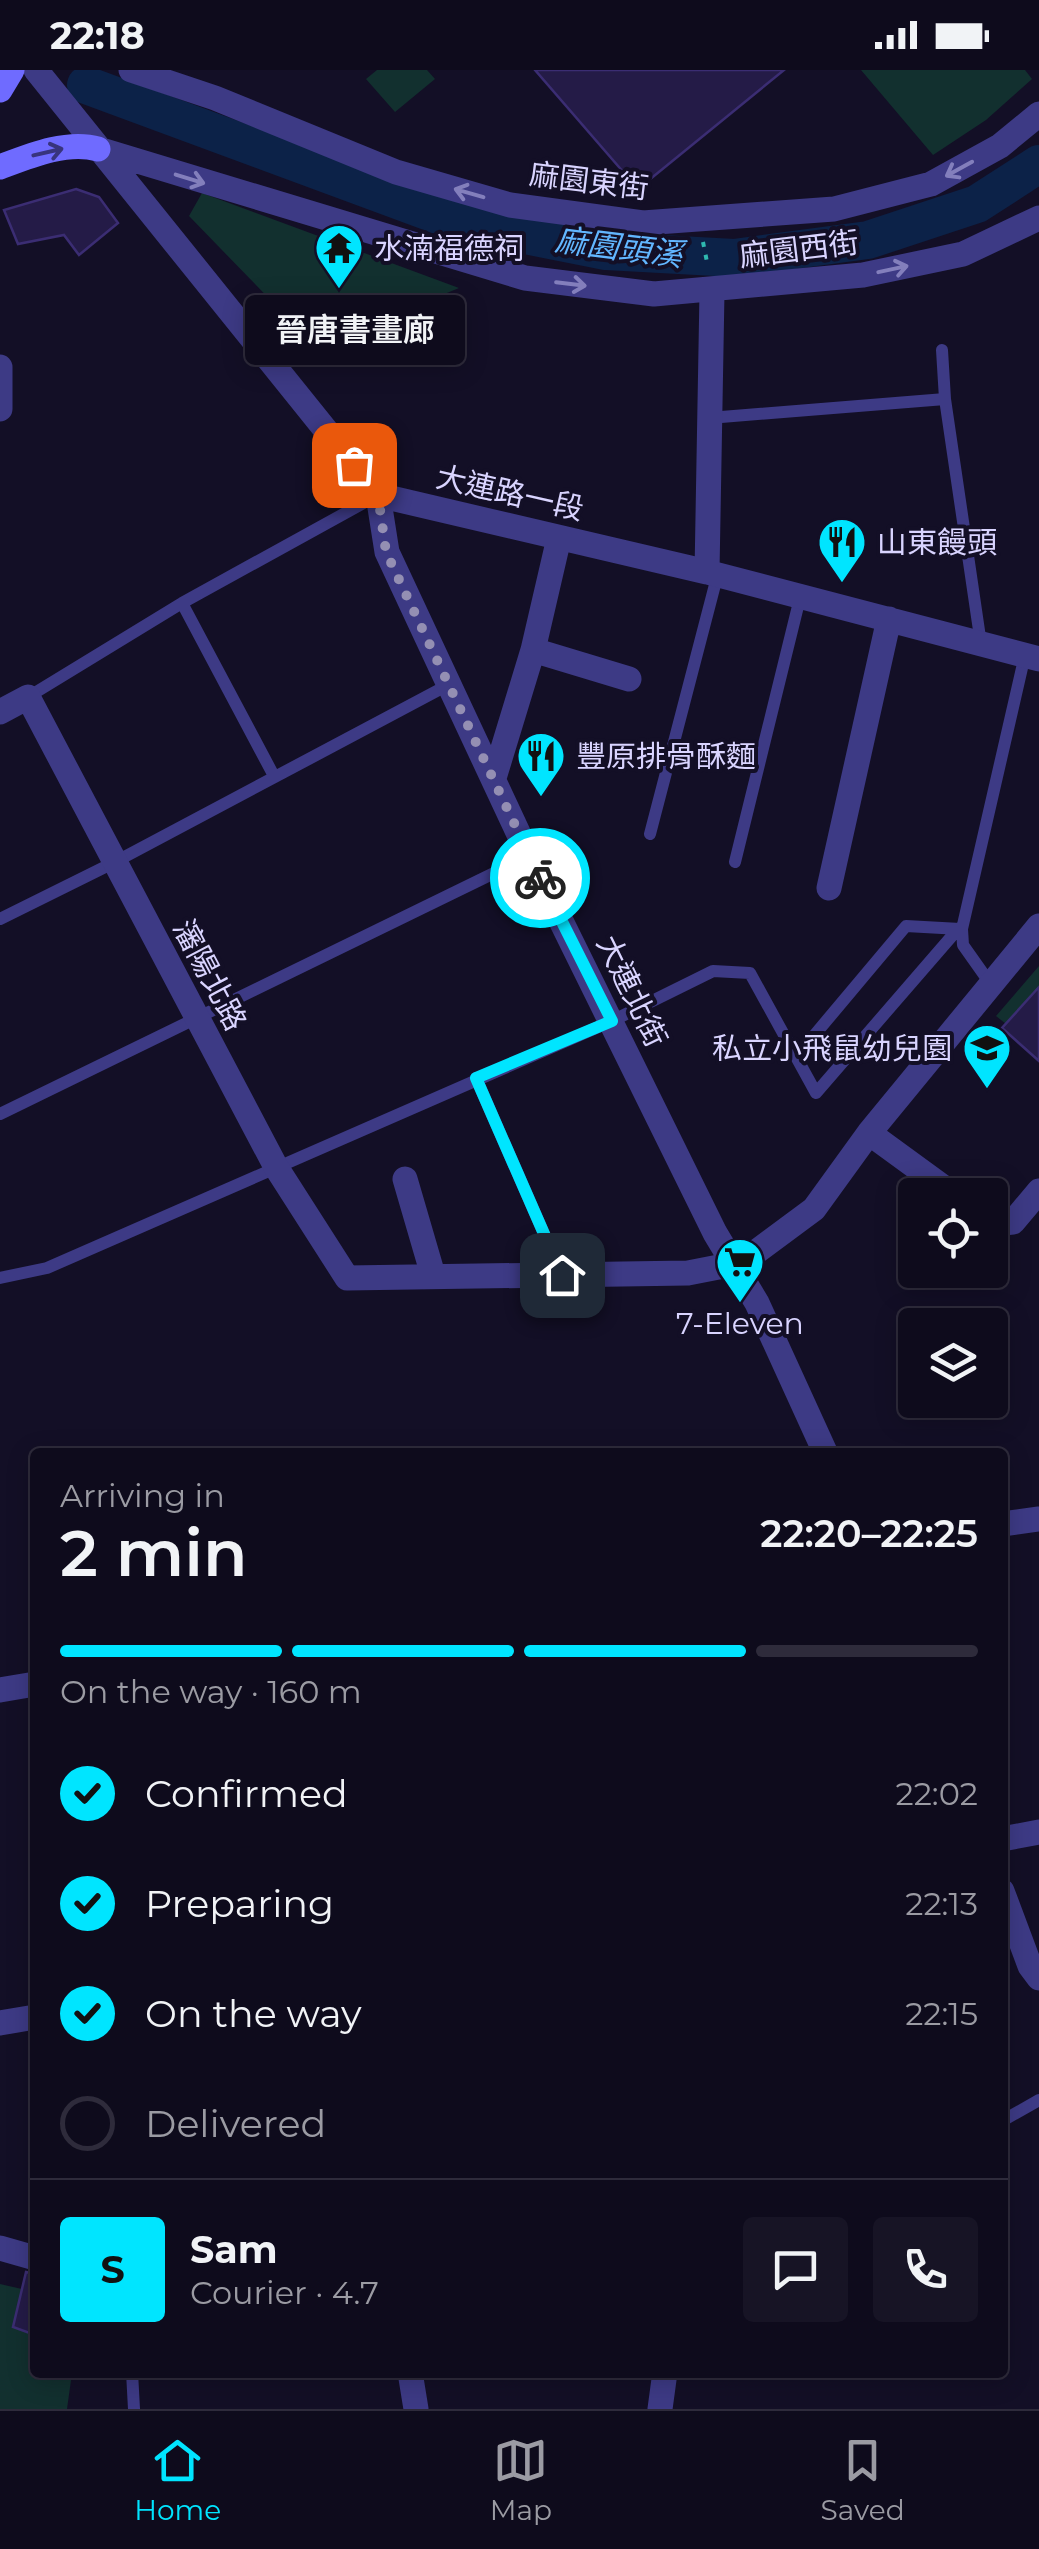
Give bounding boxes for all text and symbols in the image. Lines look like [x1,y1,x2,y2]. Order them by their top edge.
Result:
text: 22:18 [50,12,145,59]
one-way arrow [31,142,63,160]
street label: 麻園東街 [527,155,651,207]
one-way arrow [945,160,974,180]
one-way arrow [174,171,206,189]
one-way arrow [454,183,485,201]
water label: 麻園頭溪 [553,220,689,275]
temple icon: 水湳福德祠 [313,222,365,290]
street label: 麻園西街 [737,223,861,275]
place label: 水湳福德祠 [374,230,524,267]
one-way arrow [876,259,908,277]
one-way arrow [554,275,586,293]
callout: 晉唐書畫廊 [244,295,464,365]
text: 晉唐書畫廊 [275,310,435,349]
pin [312,423,397,508]
icon: bag [327,438,382,493]
street label: 大連路一段 [433,458,587,528]
restaurant icon: 山東饅頭 [816,516,868,584]
place label: 山東饅頭 [877,524,997,561]
restaurant icon: 豐原排骨酥麵 [515,730,567,798]
place label: 豐原排骨酥麵 [576,738,756,775]
courier [490,828,590,928]
icon: bike [513,851,568,906]
street label: 瀋陽北路 [165,913,255,1037]
street label: 大連北街 [589,929,675,1053]
school or university icon: 私立小飛鼠幼兒園 [961,1022,1013,1090]
place label: 私立小飛鼠幼兒園 [712,1030,952,1067]
map controls [898,1178,1008,1418]
button: locate [898,1178,1008,1288]
pin [520,1233,605,1318]
supermarket icon: 7-Eleven [714,1236,766,1304]
icon: home [535,1248,590,1303]
place label: 7-Eleven [676,1305,804,1342]
button: layers [898,1308,1008,1418]
text: Arriving in [60,1476,225,1515]
text: 22:20–22:25 [760,1510,978,1557]
text: 2 min [60,1513,248,1592]
text: On the way · 160 m [60,1672,362,1711]
icon: check [60,1766,115,1821]
text: Confirmed [145,1770,348,1817]
text: 22:02 [896,1774,978,1813]
icon: check [60,1876,115,1931]
text: Preparing [145,1880,334,1927]
text: 22:13 [905,1884,978,1923]
icon: check [60,1986,115,2041]
text: On the way [145,1990,362,2037]
text: 22:15 [905,1994,978,2033]
text: Delivered [145,2100,326,2147]
button: chat [743,2217,848,2322]
button: phone [873,2217,978,2322]
text: Sam [190,2226,278,2273]
text: S [100,2246,125,2293]
text: Courier · 4.7 [190,2273,379,2312]
tab: Home [134,2433,221,2527]
tab: Map [490,2433,552,2527]
tab: Saved [821,2433,905,2527]

